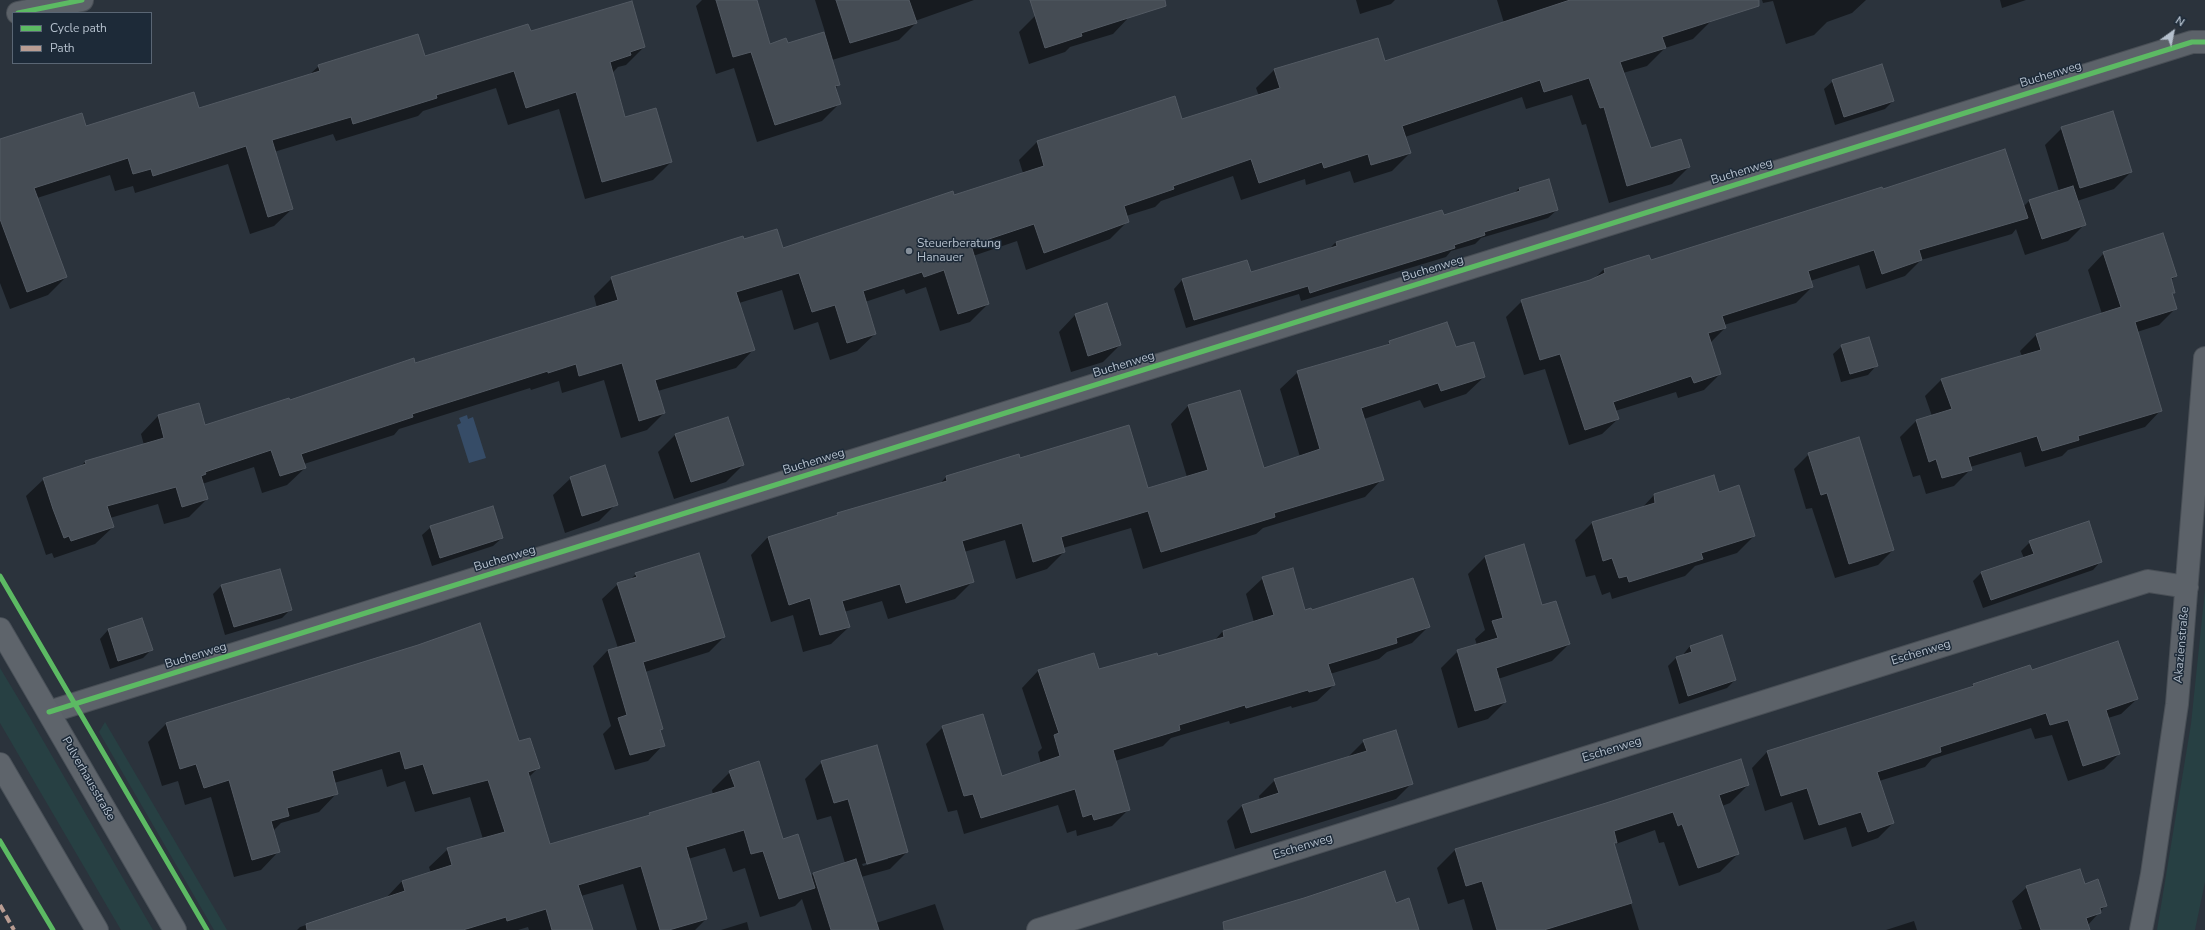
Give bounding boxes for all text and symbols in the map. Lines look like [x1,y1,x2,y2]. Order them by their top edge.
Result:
legend [12,12,152,64]
north arrow [2153,12,2193,52]
text: N [2172,13,2187,30]
text: Cycle path [50,20,107,36]
text: Path [50,40,75,56]
street label: Buchenweg [2018,59,2084,91]
street label: Buchenweg [1709,156,1775,188]
place label: Steuerberatung Hanauer [917,237,1001,265]
marker: Steuerberatung Hanauer [904,246,914,256]
street label: Buchenweg [1400,253,1466,285]
street label: Buchenweg [1091,349,1157,381]
street label: Buchenweg [781,446,847,478]
street label: Buchenweg [472,543,538,575]
street label: Akazienstraße [2171,606,2193,684]
street label: Eschenweg [1889,637,1953,669]
street label: Buchenweg [163,640,229,672]
street label: Eschenweg [1580,734,1644,766]
street label: Pulverhausstraße [58,735,118,823]
street label: Eschenweg [1271,831,1335,863]

